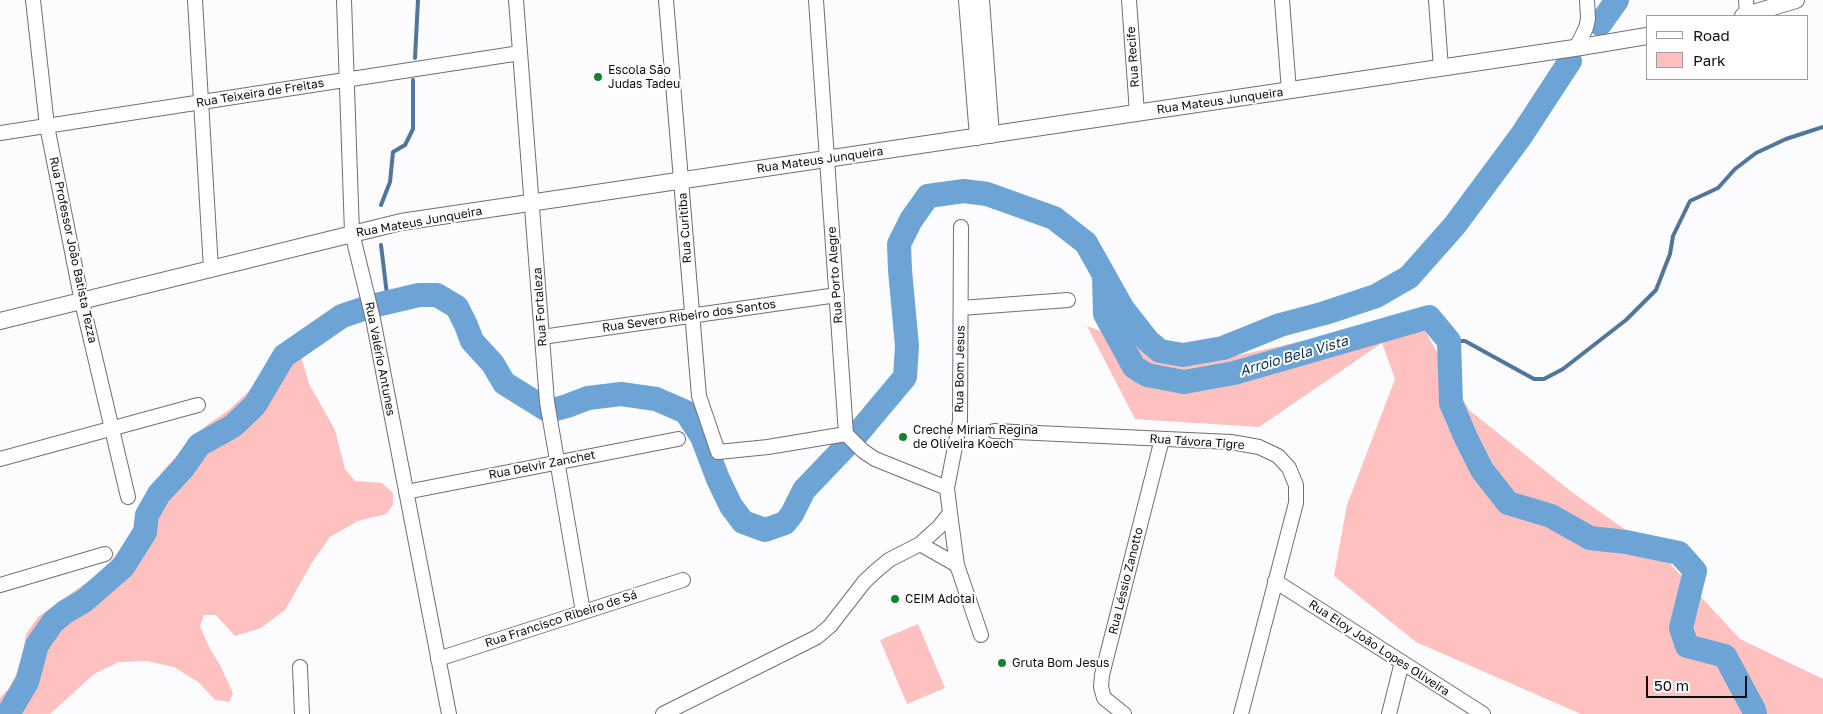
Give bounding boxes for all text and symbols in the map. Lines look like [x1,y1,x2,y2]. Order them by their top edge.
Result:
legend [1646,15,1808,80]
street label: Rua Recife [1124,26,1142,88]
text: Road [1693,26,1730,44]
text: Park [1693,51,1725,69]
place label: Escola São Judas Tadeu [608,63,680,91]
marker: Escola São Judas Tadeu [592,71,604,83]
street label: Rua Teixeira de Freitas [195,76,325,110]
street label: Rua Mateus Junqueira [1156,85,1284,117]
street label: Rua Mateus Junqueira [756,144,884,176]
street label: Rua Professor João Batista Tezza [46,155,100,345]
street label: Rua Curitiba [675,192,695,264]
street label: Rua Mateus Junqueira [355,204,483,240]
street label: Rua Porto Alegre [824,226,846,324]
street label: Rua Fortaleza [530,267,550,347]
street label: Rua Severo Ribeiro dos Santos [601,297,777,335]
street label: Rua Valério Antunes [362,301,398,417]
street label: Rua Bom Jesus [952,325,968,413]
water label: Arroio Bela Vista [1238,333,1350,379]
place label: Creche Miriam Regina de Oliveira Koech [913,423,1038,451]
marker: Creche Miriam Regina de Oliveira Koech [897,431,909,443]
street label: Rua Távora Tigre [1149,431,1245,453]
street label: Rua Delvir Zanchet [487,448,597,482]
street label: Rua Léssio Zanotto [1106,526,1146,636]
street label: Rua Francisco Ribeiro de Sá [483,588,639,650]
place label: CEIM Adotai [905,592,975,606]
marker: CEIM Adotai [889,593,901,605]
street label: Rua Eloy João Lopes Oliveira [1306,597,1452,699]
place label: Gruta Bom Jesus [1012,656,1109,670]
marker: Gruta Bom Jesus [996,657,1008,669]
scale bar [1648,666,1749,698]
text: 50 m [1654,676,1689,694]

